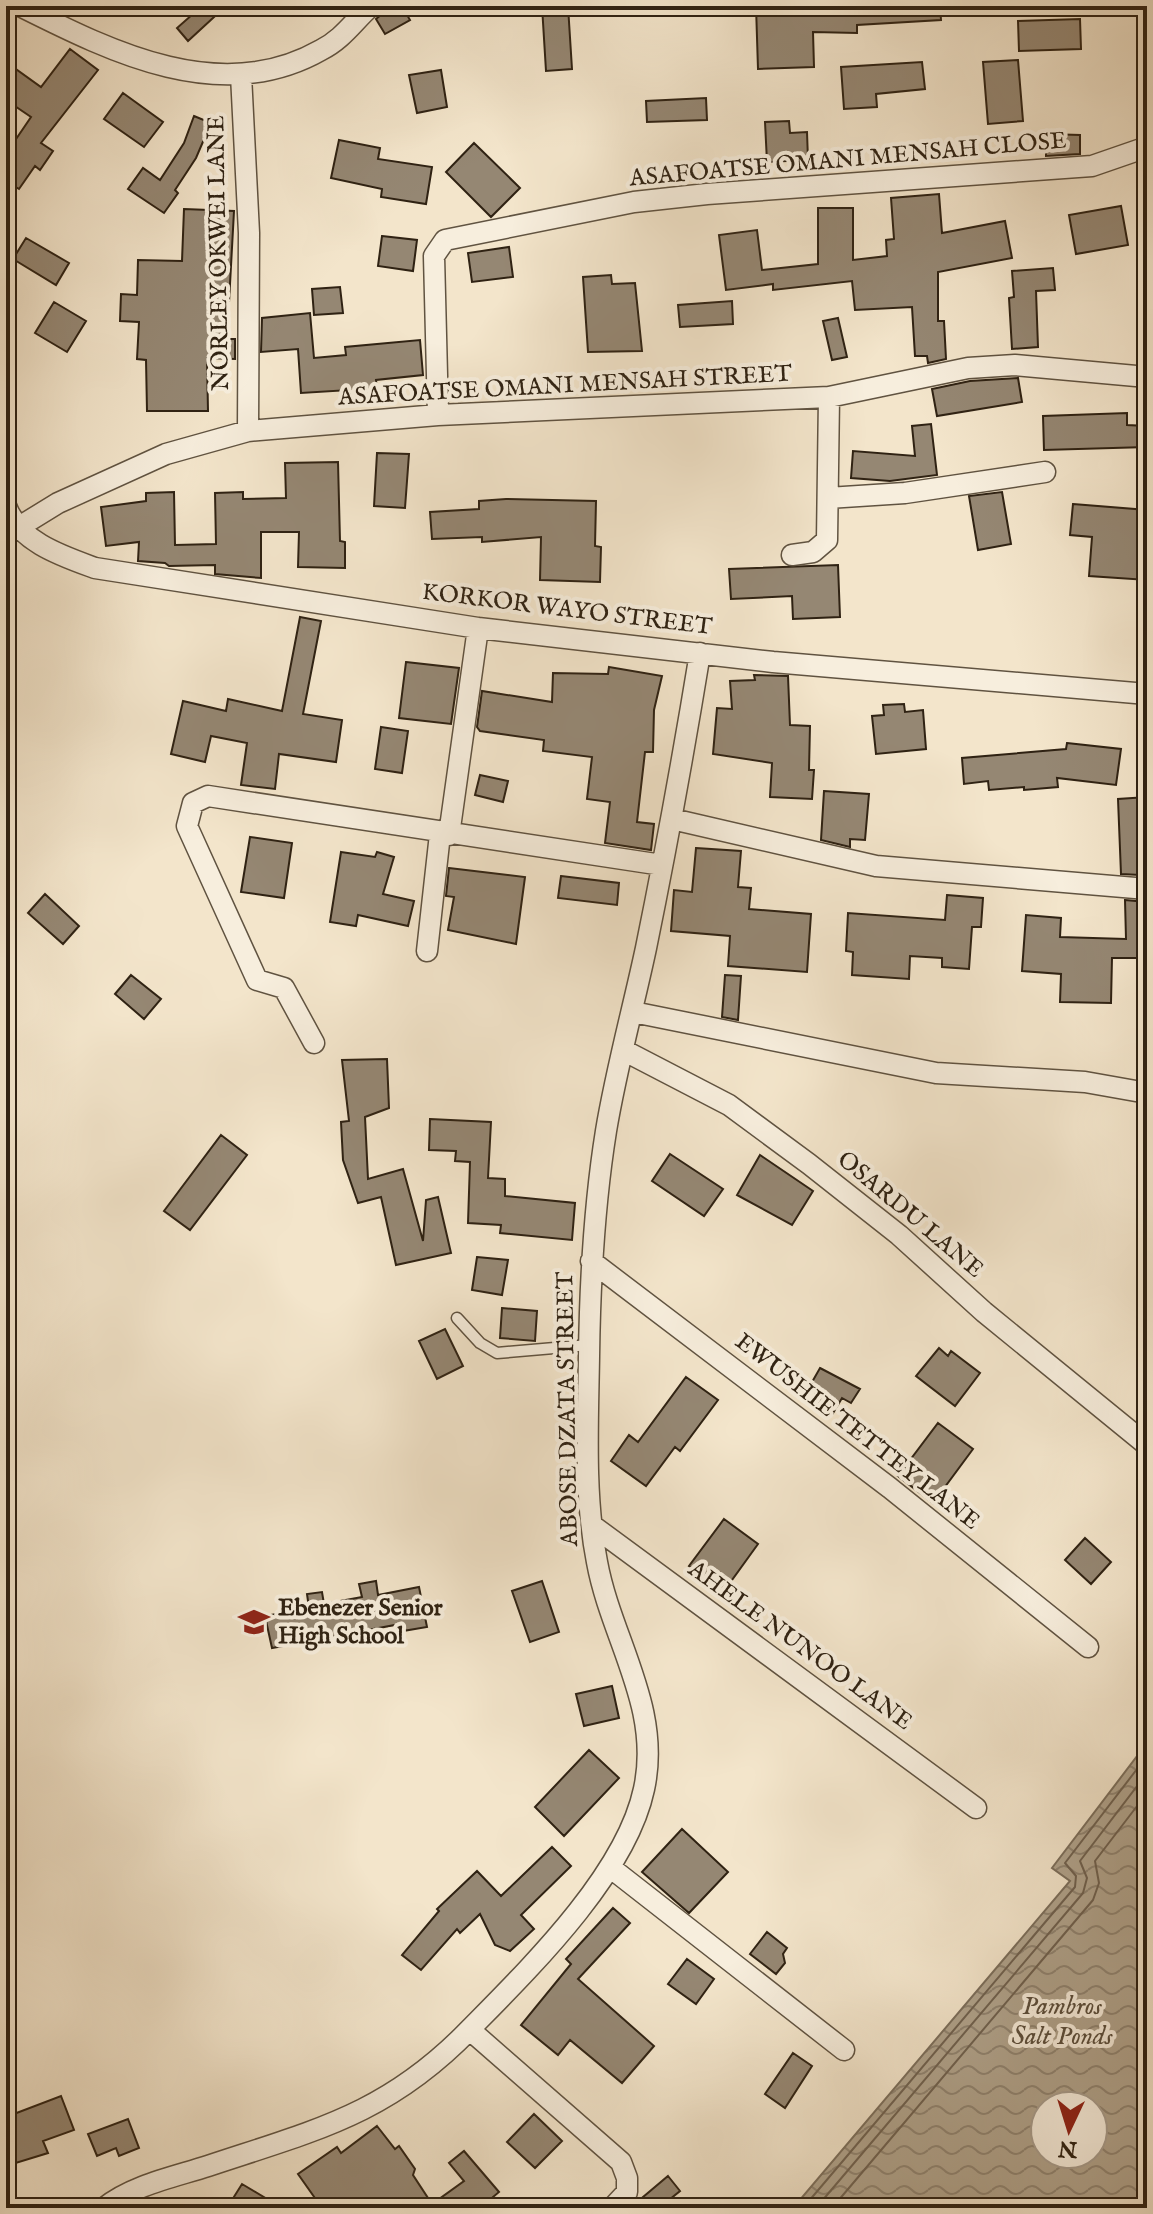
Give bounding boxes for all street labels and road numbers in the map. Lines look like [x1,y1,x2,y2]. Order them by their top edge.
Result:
street label: NORLEY OKWEI LANE [201,115,237,391]
street label: ASAFOATSE OMANI MENSAH CLOSE [627,125,1068,195]
street label: ASAFOATSE OMANI MENSAH STREET [336,359,793,413]
street label: KORKOR WAYO STREET [420,577,714,643]
street label: OSARDU LANE [830,1145,990,1285]
street label: ABOSE DZATA STREET [550,1271,586,1548]
street label: EWUSHIE TETTEY LANE [728,1327,986,1537]
street label: AHELE NUNOO LANE [681,1554,918,1738]

